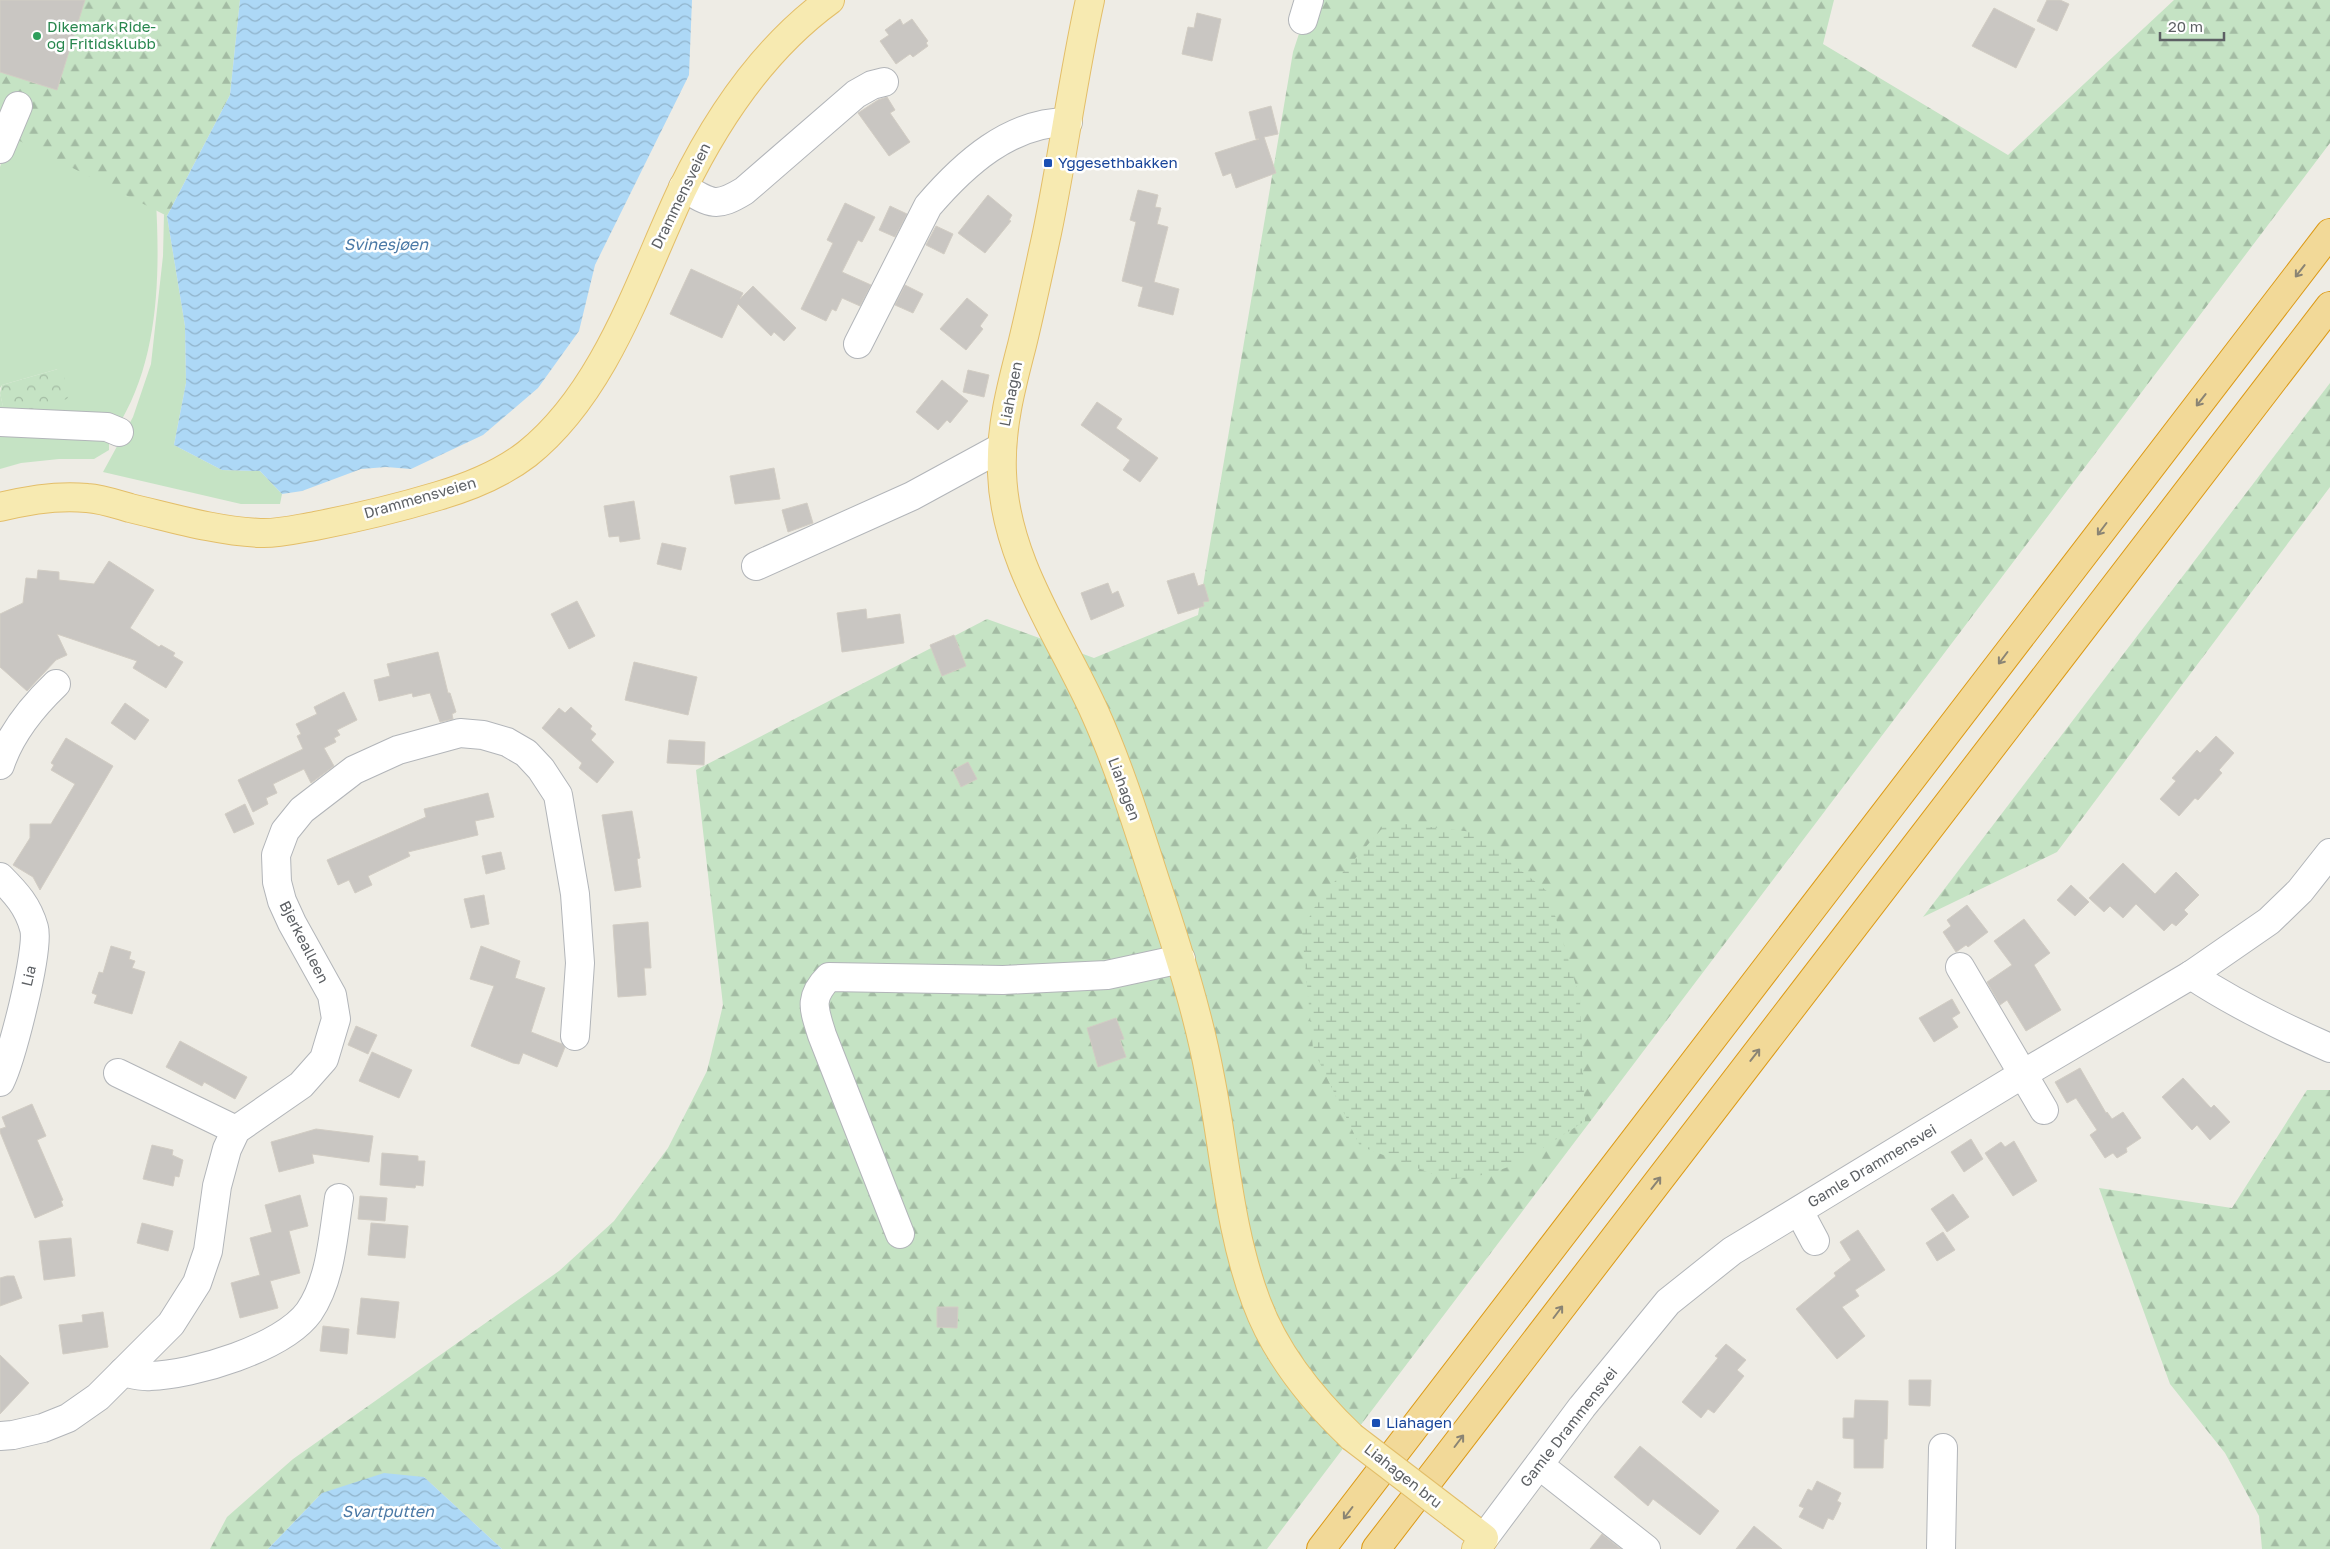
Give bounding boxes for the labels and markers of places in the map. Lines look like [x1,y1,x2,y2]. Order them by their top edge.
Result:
place label: Dikemark Ride- og Fritidsklubb [47,17,156,52]
marker: Dikemark Ride- og Fritidsklubb [31,30,43,42]
place label: Yggesethbakken [1058,153,1178,171]
marker: Yggesethbakken [1042,157,1054,169]
place label: Liahagen [1386,1413,1452,1431]
marker: Liahagen [1370,1417,1382,1429]

